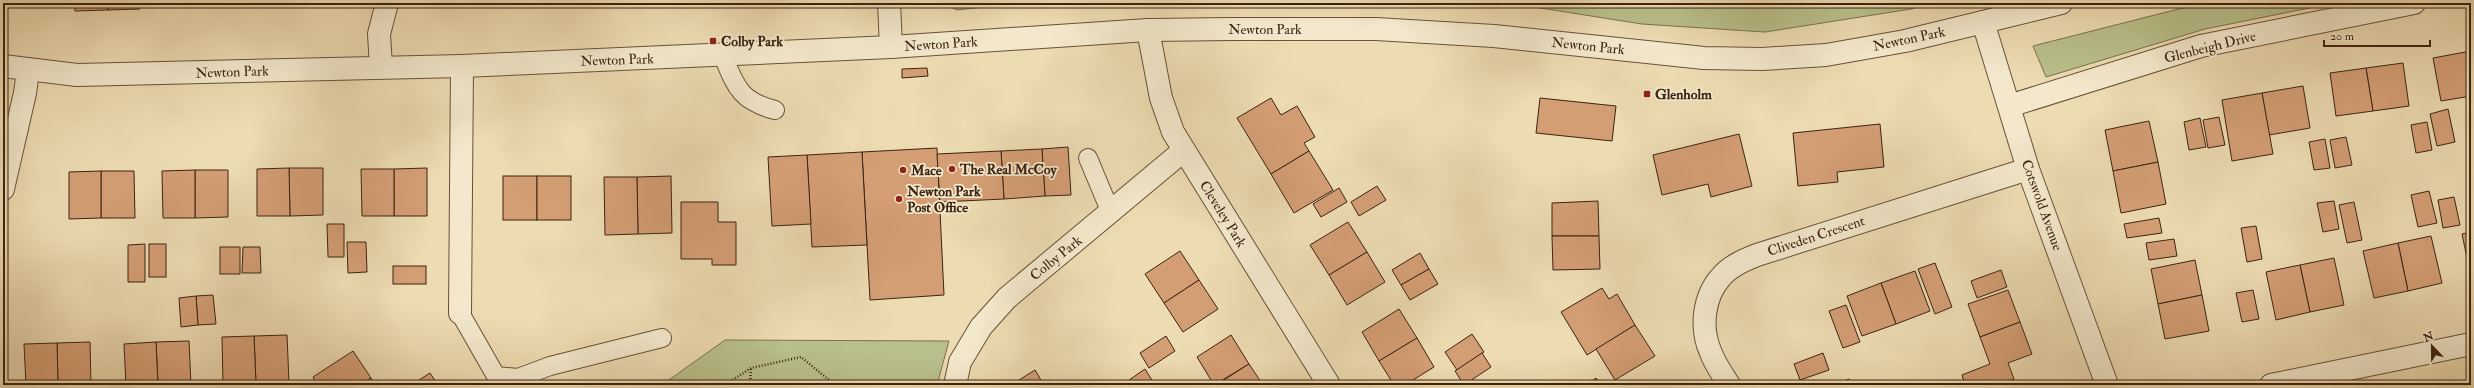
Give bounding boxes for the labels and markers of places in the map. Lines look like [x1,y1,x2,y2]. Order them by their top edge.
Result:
place label: Colby Park [721,33,783,51]
marker: Colby Park [708,36,718,46]
place label: Glenholm [1655,86,1712,103]
marker: Glenholm [1642,89,1652,99]
place label: The Real McCoy [959,161,1057,179]
place label: Mace [910,162,942,179]
marker: The Real McCoy [947,164,957,174]
marker: Mace [898,165,908,175]
place label: Newton Park Post Office [906,183,981,216]
marker: Newton Park Post Office [894,194,904,204]

